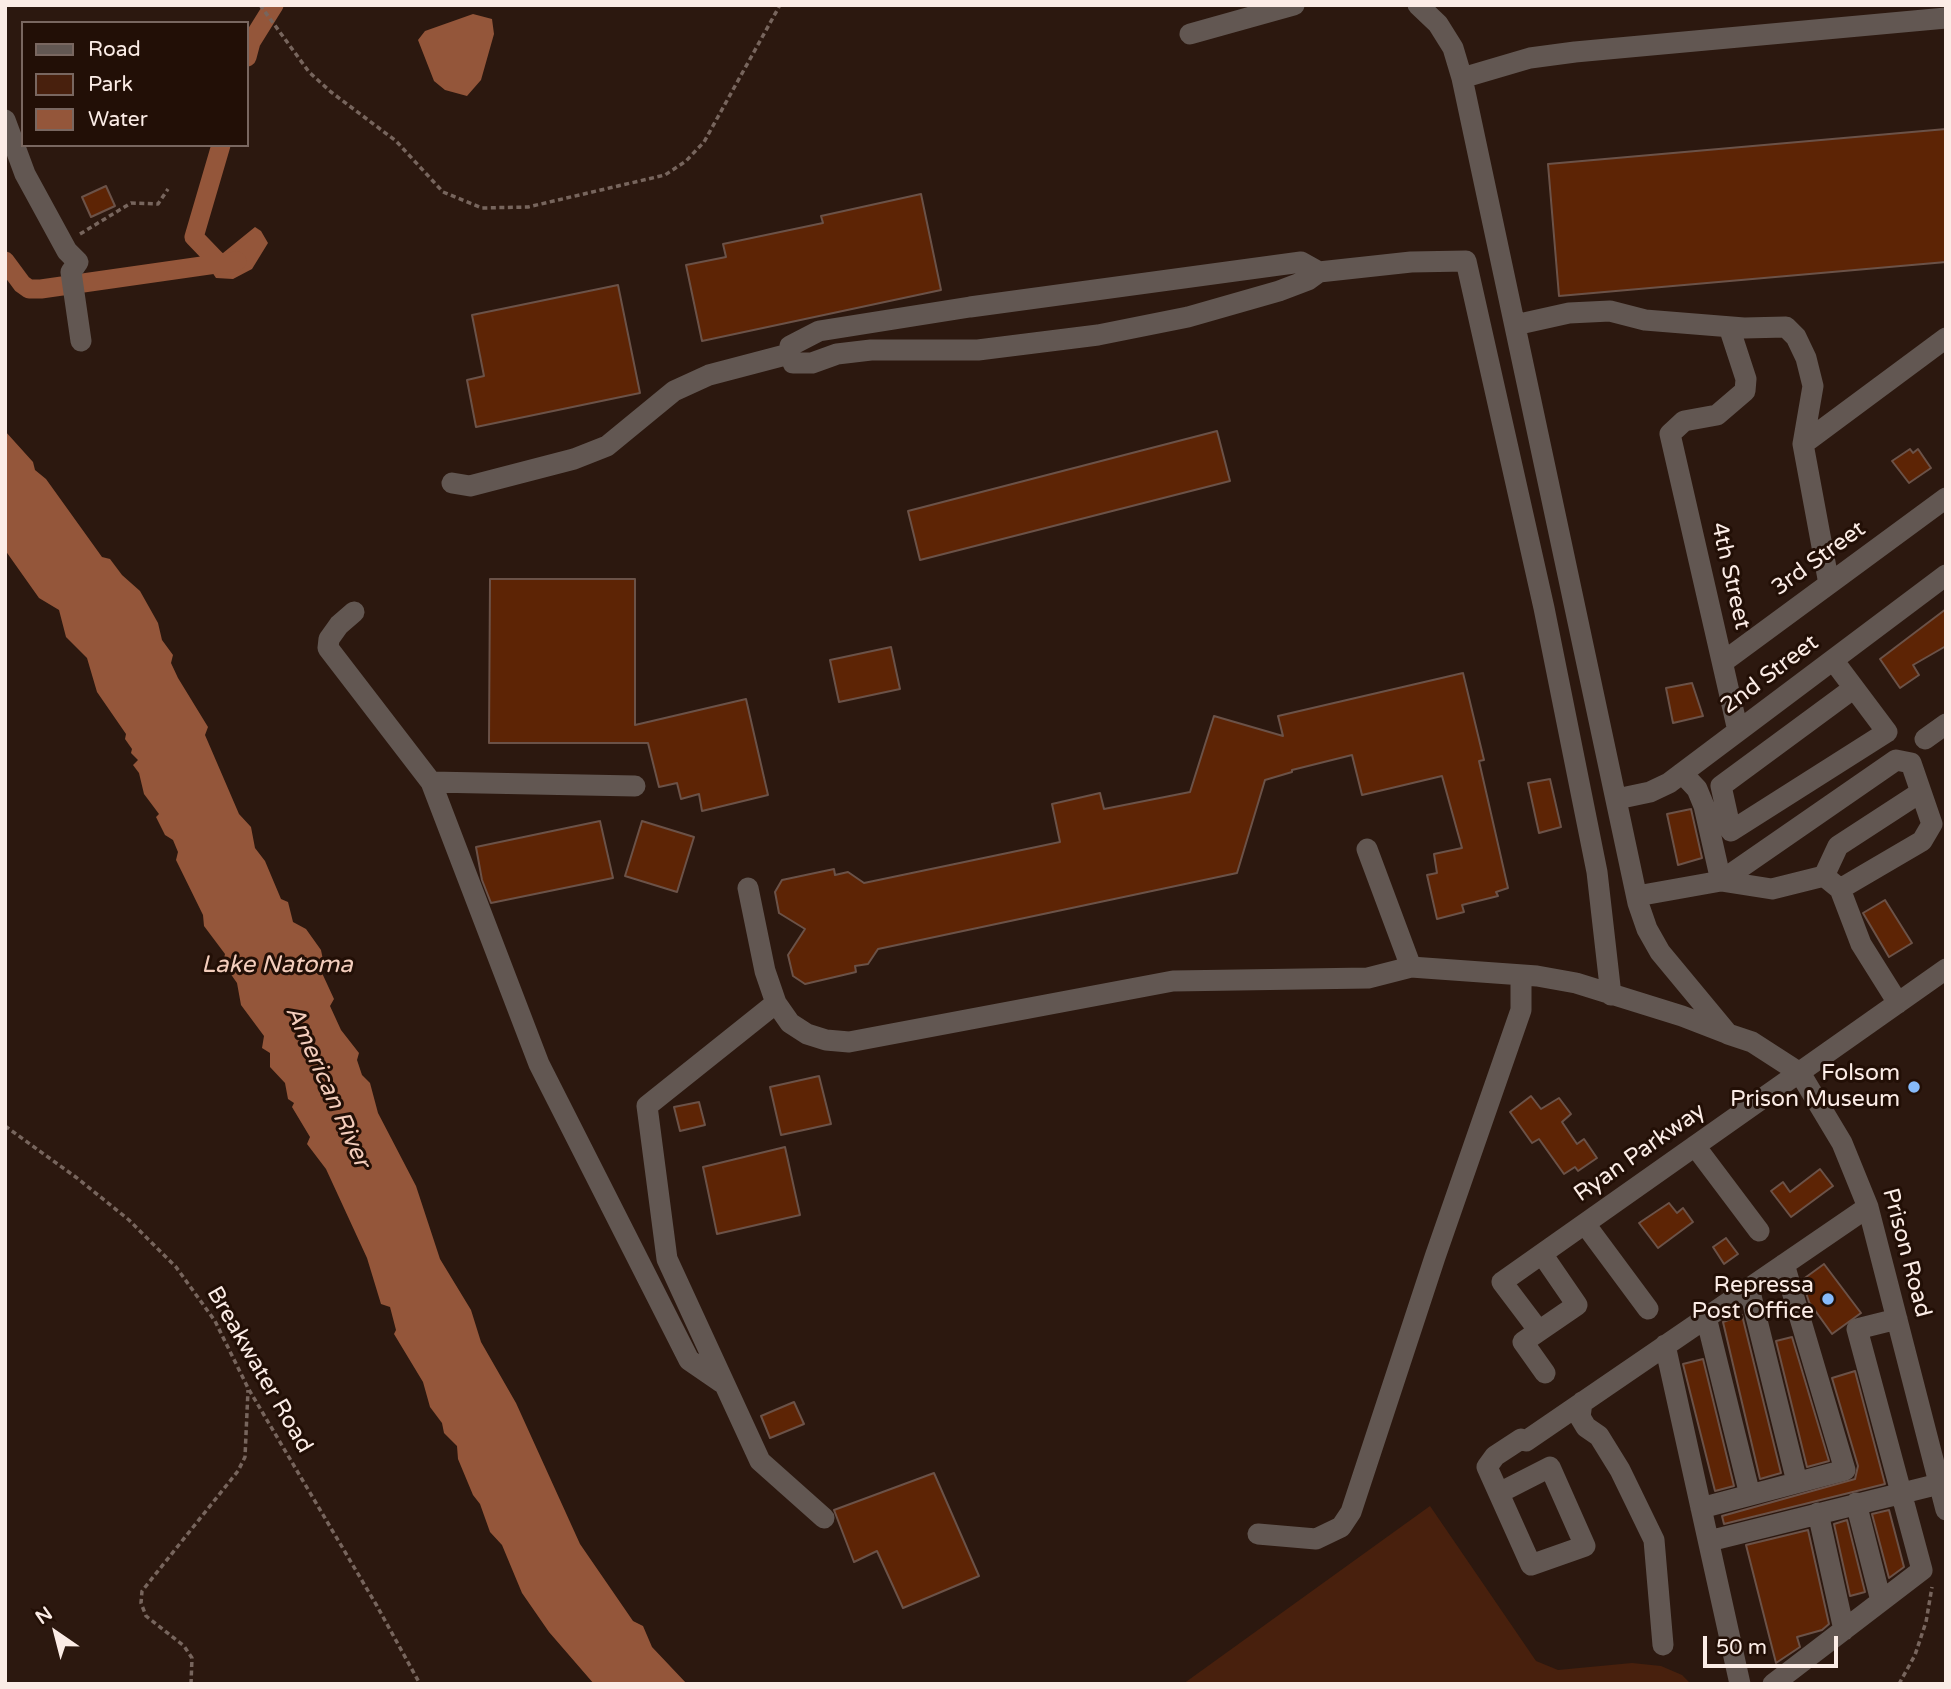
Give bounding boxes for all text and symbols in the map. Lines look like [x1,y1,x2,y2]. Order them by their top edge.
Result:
legend [21,21,248,147]
text: Road [88,37,141,62]
text: Park [88,72,133,97]
text: Water [88,107,148,132]
street label: 3rd Street [1767,516,1871,602]
street label: 4th Street [1704,520,1756,632]
street label: 2nd Street [1716,629,1824,721]
water label: Lake Natoma [201,952,353,980]
water label: American River [278,1002,376,1172]
place label: Folsom Prison Museum [1730,1060,1900,1114]
marker: Folsom Prison Museum [1906,1079,1922,1095]
street label: Ryan Parkway [1569,1098,1711,1208]
street label: Prison Road [1876,1185,1936,1321]
place label: Repressa Post Office [1692,1272,1814,1326]
street label: Breakwater Road [200,1282,318,1458]
marker: Repressa Post Office [1820,1291,1836,1307]
north arrow [21,1598,91,1668]
text: N [31,1602,57,1629]
scale bar [1706,1622,1841,1666]
text: 50 m [1716,1635,1767,1660]

